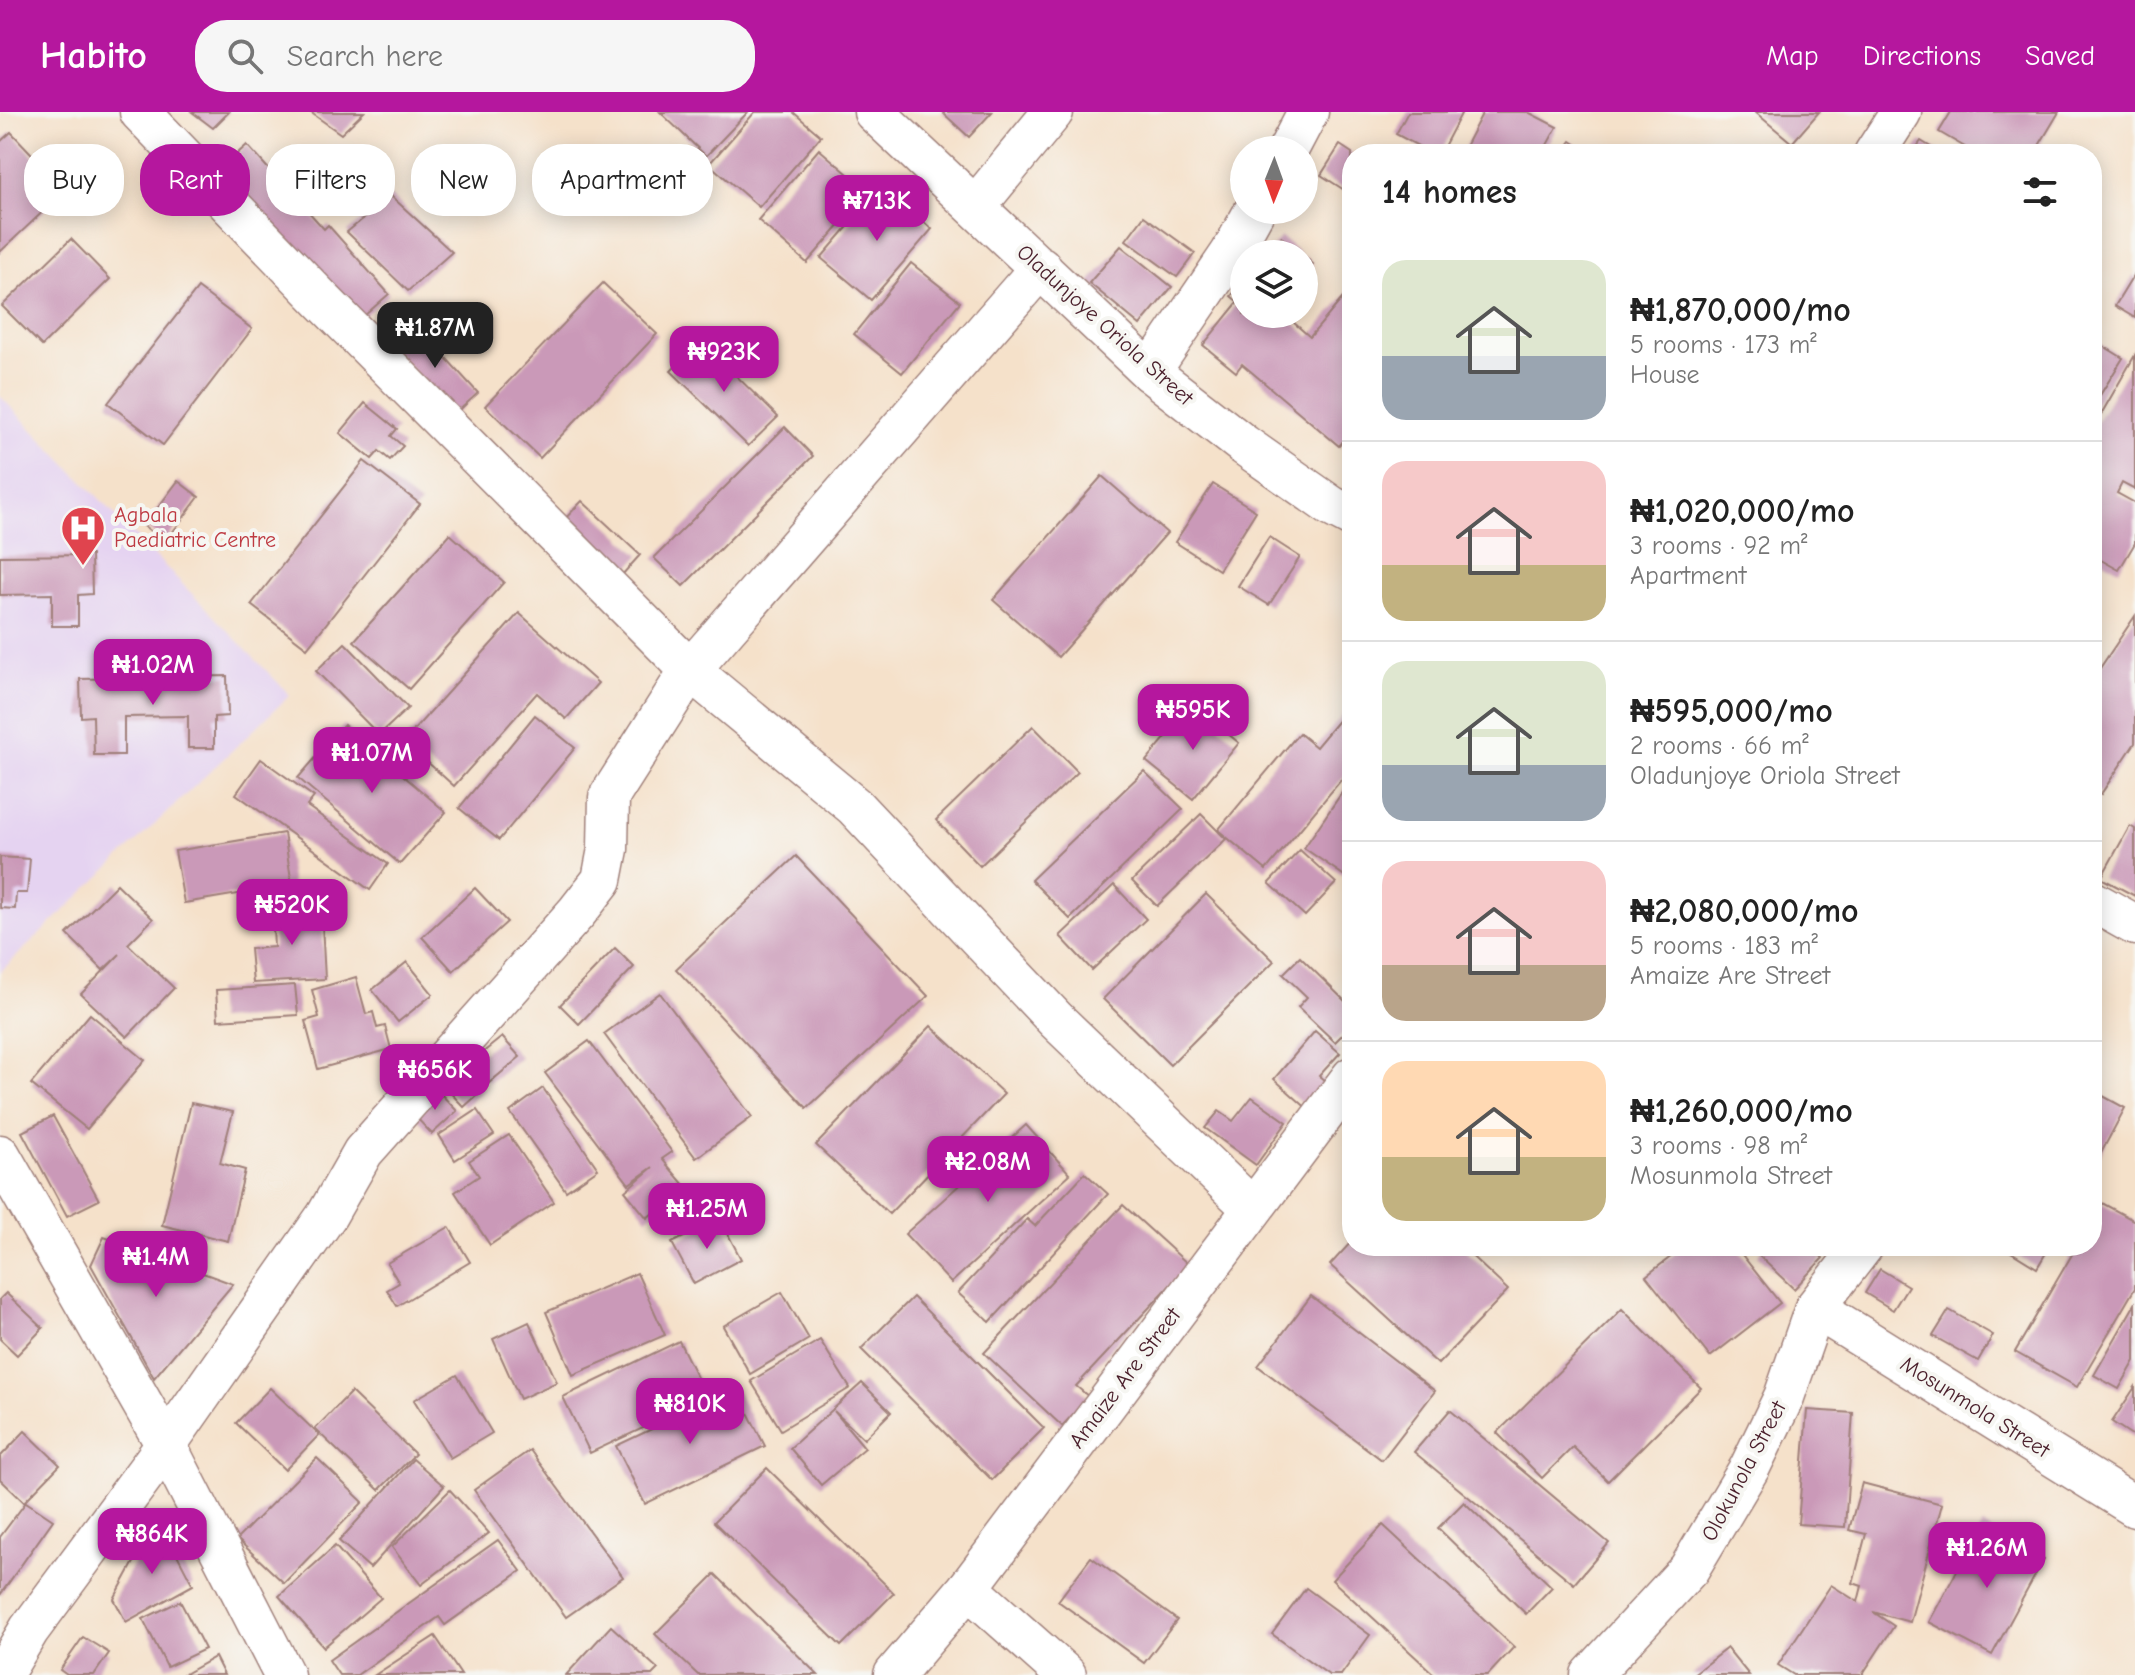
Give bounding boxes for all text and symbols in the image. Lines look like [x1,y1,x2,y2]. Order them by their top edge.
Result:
search box [195,20,755,92]
text: Habito [40,34,147,78]
icon: search [223,34,267,78]
text: Search here [287,39,443,74]
text: Map [1766,40,1819,72]
text: Directions [1863,40,1981,72]
text: Saved [2025,40,2095,72]
north arrow [1230,136,1318,224]
map controls [1230,136,1318,328]
chip: Buy [24,144,124,216]
chip: Rent [140,144,250,216]
chip: Filters [266,144,395,216]
chip: New [411,144,516,216]
chip: Apartment [532,144,713,216]
icon: filters [2018,170,2062,214]
text: 14 homes [1382,172,1517,212]
pin: ₦713K [821,175,933,243]
text: ₦713K [843,186,911,216]
street label: Oladunjoye Oriola Street [1012,239,1199,411]
button: layers [1230,240,1318,328]
text: ₦1,870,000/mo [1630,290,1851,330]
icon: home [1446,292,1542,388]
pin: ₦1.87M [370,302,500,370]
text: ₦1.87M [395,313,475,343]
pin: ₦923K [668,326,780,394]
text: 5 rooms · 173 m² [1630,330,1817,360]
text: ₦923K [688,337,760,367]
text: House [1630,360,1700,390]
text: ₦1,020,000/mo [1630,491,1855,531]
icon: home [1446,493,1542,589]
place label: Agbala Paediatric Centre [114,502,276,553]
hospital icon: Agbala Paediatric Centre [59,504,107,567]
text: 3 rooms · 92 m² [1630,531,1808,561]
text: Apartment [1630,561,1746,591]
pin: ₦1.02M [88,639,218,707]
text: ₦1.02M [112,650,194,680]
pin: ₦595K [1137,684,1249,752]
text: ₦595,000/mo [1630,691,1833,731]
icon: home [1446,693,1542,789]
text: ₦595K [1156,695,1230,725]
pin: ₦1.07M [307,727,437,795]
text: 2 rooms · 66 m² [1630,731,1809,761]
text: ₦1.07M [331,738,413,768]
text: Oladunjoye Oriola Street [1630,761,1900,791]
pin: ₦520K [236,879,348,947]
text: ₦520K [254,890,330,920]
text: ₦2,080,000/mo [1630,891,1859,931]
icon: home [1446,893,1542,989]
text: 5 rooms · 183 m² [1630,931,1818,961]
text: Amaize Are Street [1630,961,1830,991]
pin: ₦656K [379,1044,491,1112]
text: ₦656K [398,1055,472,1085]
text: ₦1,260,000/mo [1630,1091,1853,1131]
icon: home [1446,1093,1542,1189]
text: 3 rooms · 98 m² [1630,1131,1807,1161]
pin: ₦2.08M [923,1136,1053,1204]
text: ₦2.08M [945,1147,1031,1177]
text: Mosunmola Street [1630,1161,1832,1191]
pin: ₦1.25M [642,1183,772,1251]
text: ₦1.25M [666,1194,748,1224]
pin: ₦1.4M [100,1231,212,1299]
text: ₦1.4M [123,1242,189,1272]
street label: Amaize Are Street [1064,1302,1187,1453]
street label: Mosunmola Street [1896,1351,2055,1464]
pin: ₦810K [634,1378,746,1446]
text: ₦810K [654,1389,726,1419]
street label: Olokunola Street [1696,1396,1792,1545]
pin: ₦864K [96,1508,208,1576]
text: ₦864K [116,1519,188,1549]
pin: ₦1.26M [1922,1522,2052,1590]
text: ₦1.26M [1946,1533,2028,1563]

